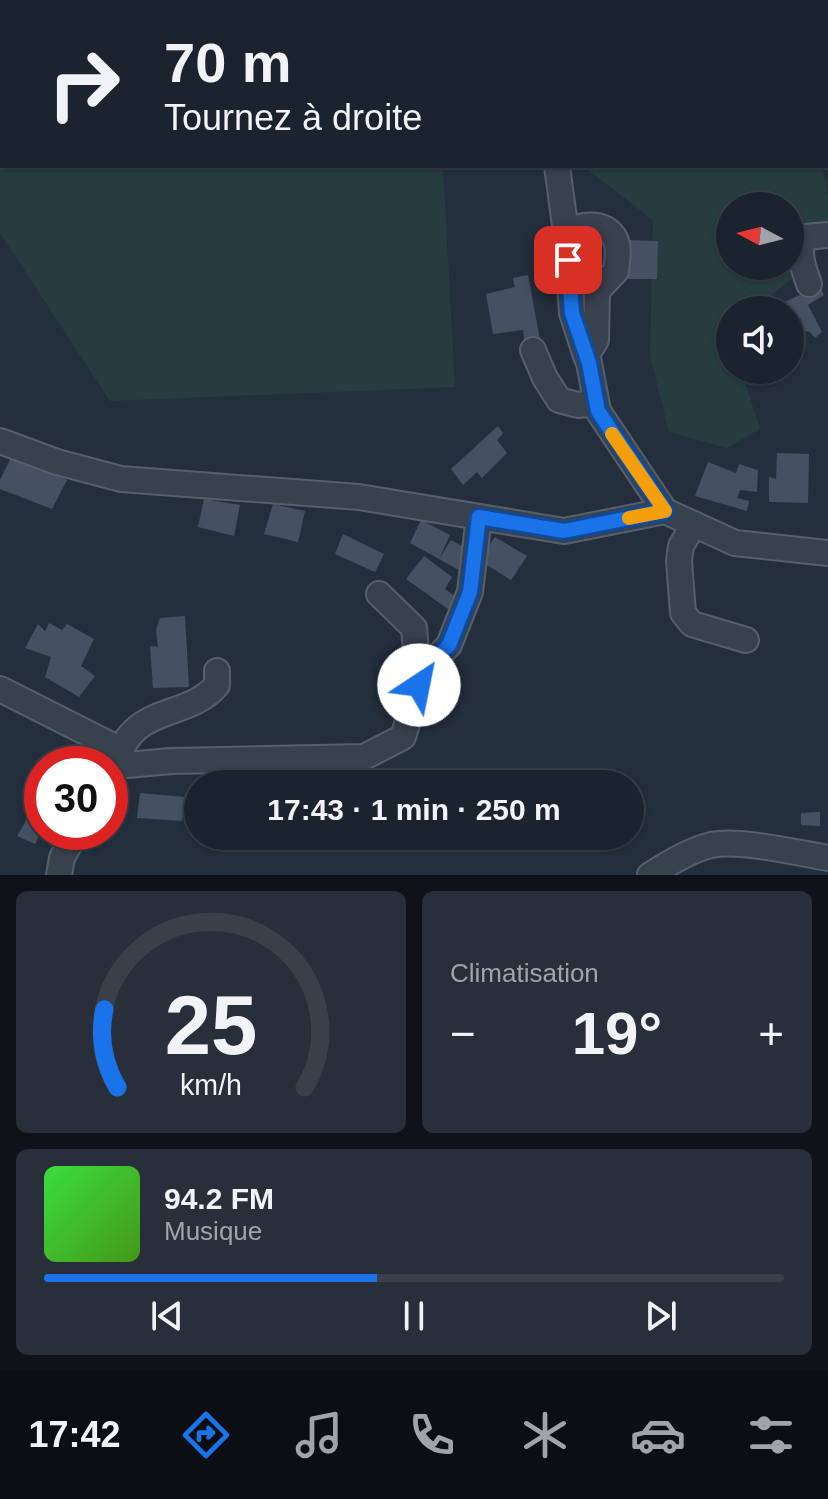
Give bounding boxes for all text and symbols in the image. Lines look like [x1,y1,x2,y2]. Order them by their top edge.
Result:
text: 70 m [164,31,292,94]
icon: right [32,32,136,136]
text: Tournez à droite [164,97,422,138]
north arrow [716,192,804,280]
map controls [716,192,804,384]
pin [534,226,602,294]
icon: arrive [546,238,590,282]
button: sound [716,296,804,384]
position arrow [377,643,461,727]
speed limit sign: 30 [24,746,128,850]
text: 17:43 · 1 min · 250 m [267,793,561,826]
text: Climatisation [450,958,599,988]
text: 25 [165,979,257,1072]
text: 19° [572,1000,662,1067]
text: − [450,1009,476,1058]
text: + [758,1009,784,1058]
text: km/h [180,1069,242,1101]
text: 94.2 FM [164,1182,274,1215]
text: Musique [164,1216,262,1246]
icon: previous [145,1294,189,1338]
icon: pause [392,1294,436,1338]
icon: next [639,1294,683,1338]
icon: directions [178,1407,234,1463]
icon: music [291,1407,347,1463]
icon: phone [404,1407,460,1463]
icon: climate [517,1407,573,1463]
icon: car [630,1407,686,1463]
icon: filters [743,1407,799,1463]
text: 17:42 [29,1414,121,1455]

